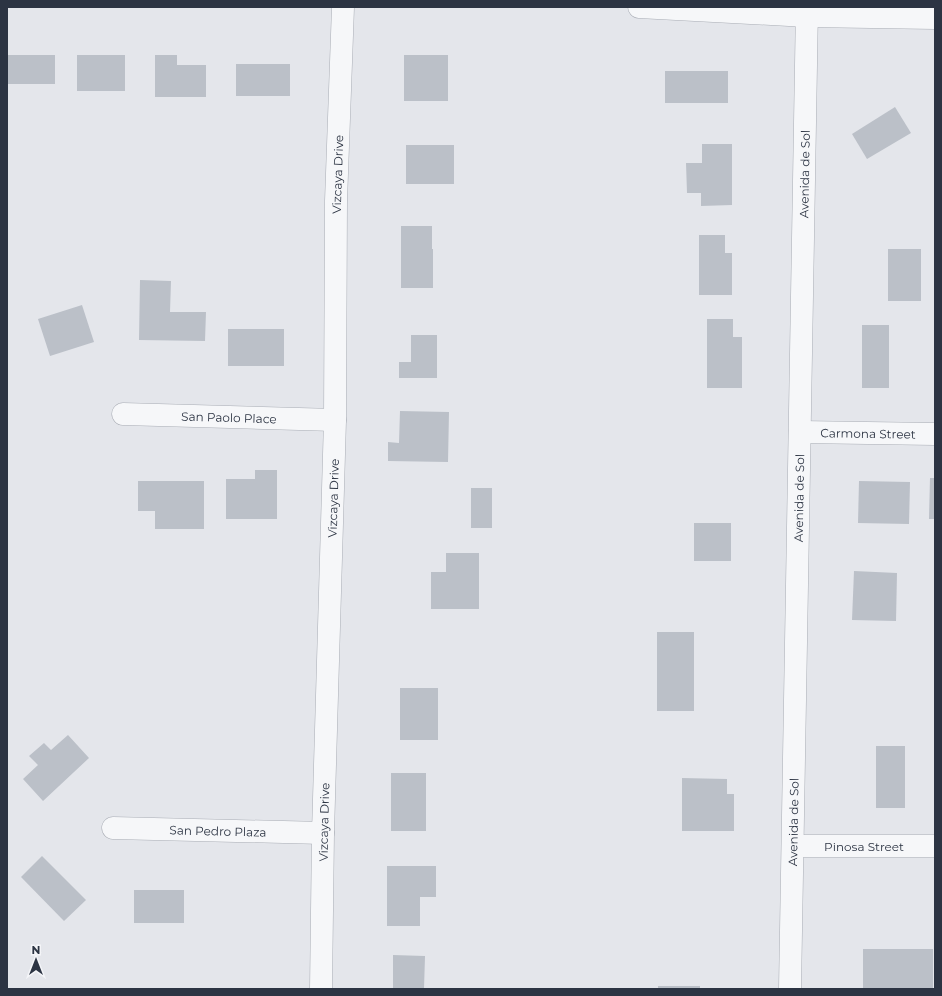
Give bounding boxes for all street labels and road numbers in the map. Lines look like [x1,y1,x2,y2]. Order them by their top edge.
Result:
street label: Avenida de Sol [796,130,812,218]
street label: Vizcaya Drive [328,134,346,214]
street label: San Paolo Place [181,408,277,426]
street label: Carmona Street [820,425,916,441]
street label: Avenida de Sol [790,454,807,542]
street label: Vizcaya Drive [324,458,341,538]
street label: Avenida de Sol [785,778,801,866]
street label: Vizcaya Drive [315,782,332,862]
street label: San Pedro Plaza [169,822,267,839]
street label: Pinosa Street [824,839,904,854]

